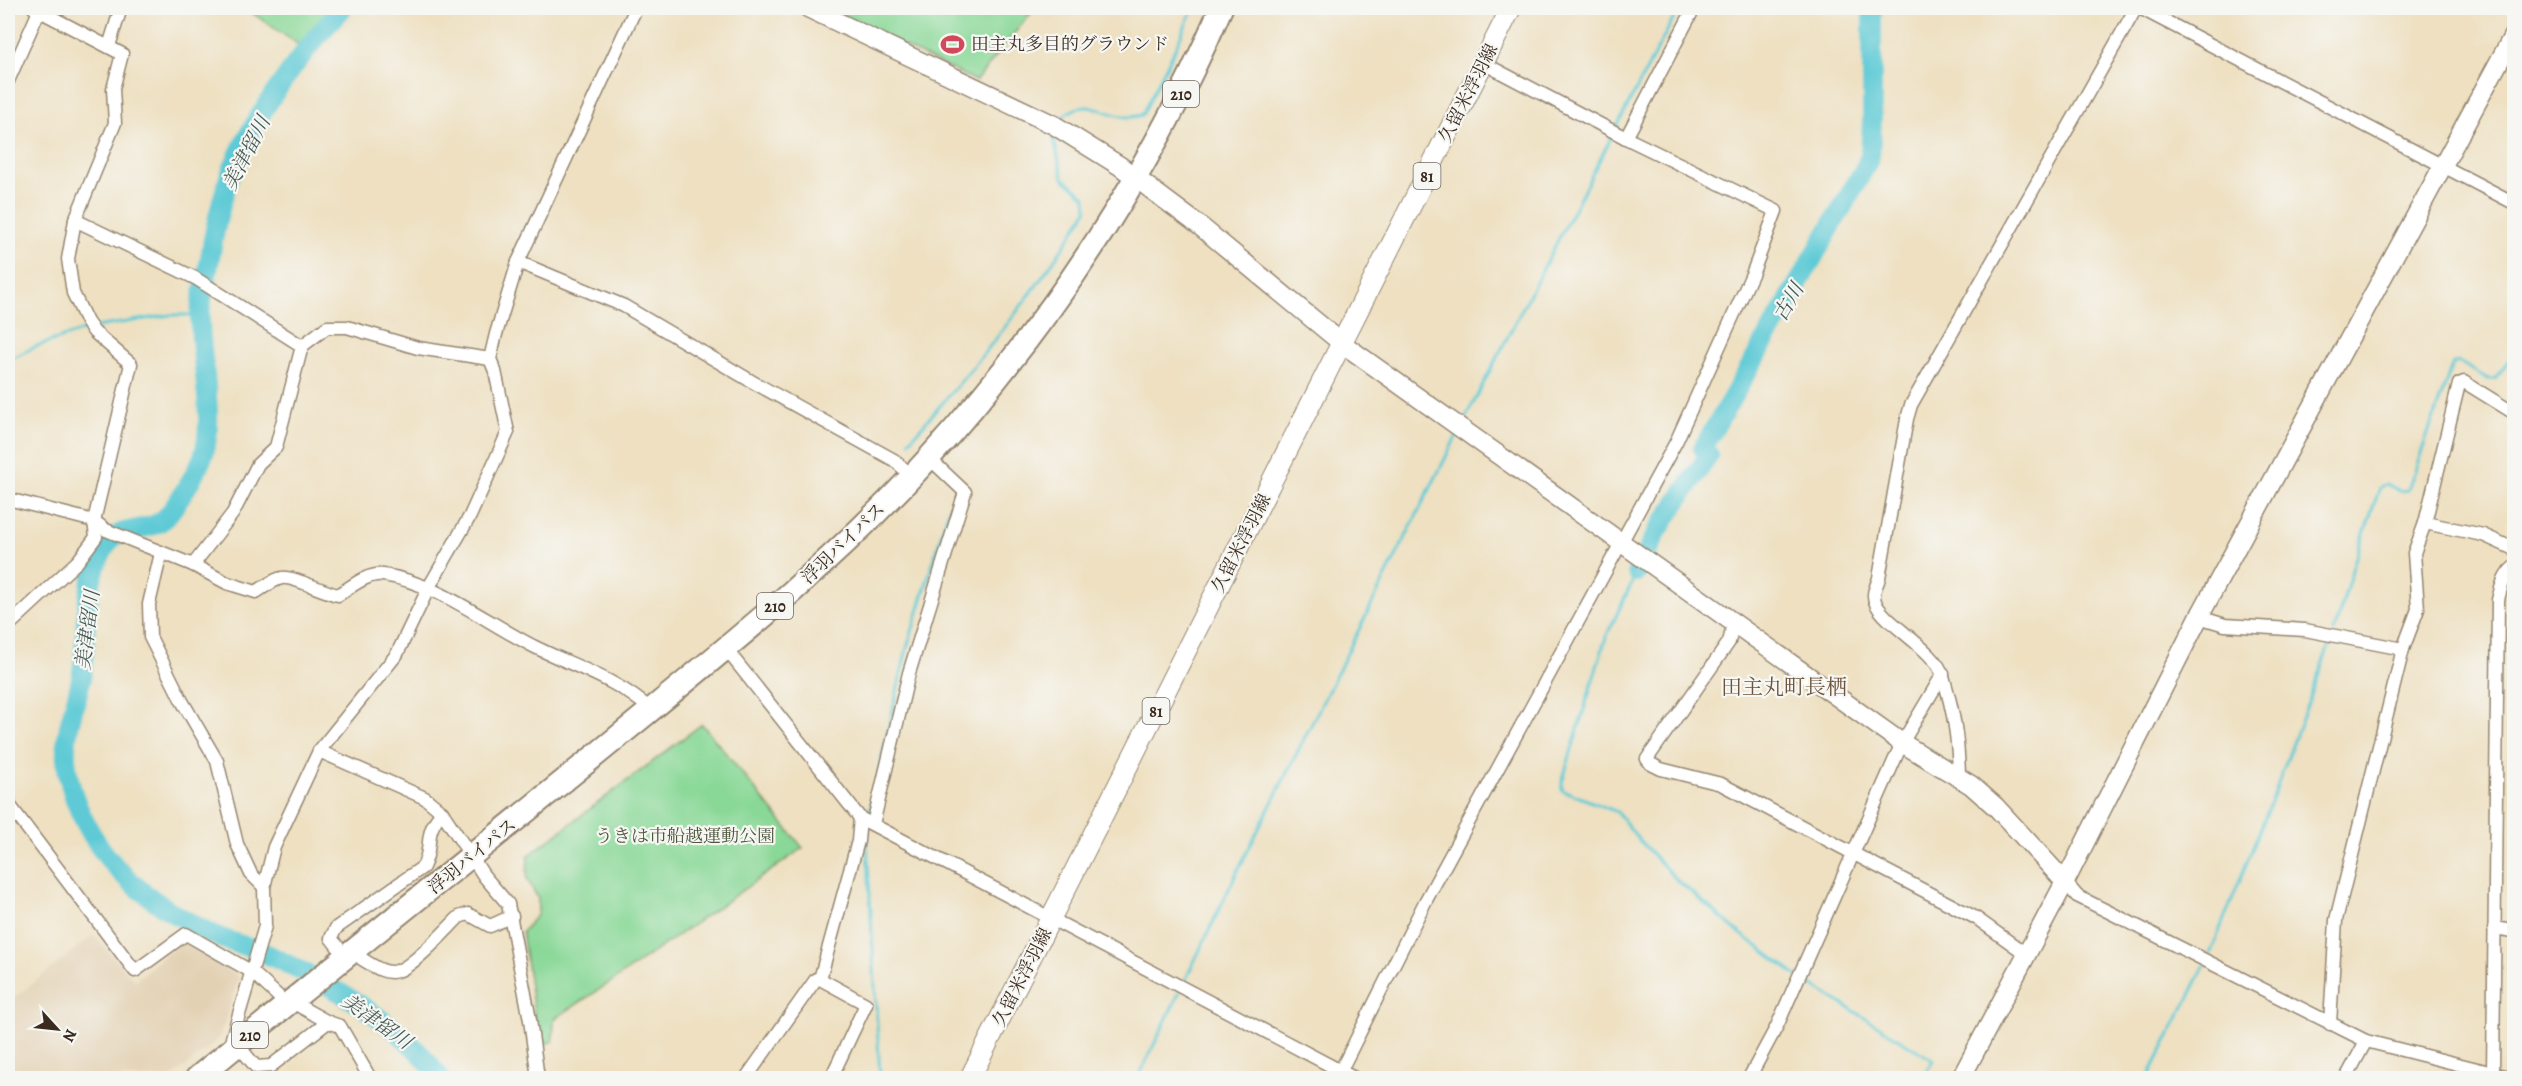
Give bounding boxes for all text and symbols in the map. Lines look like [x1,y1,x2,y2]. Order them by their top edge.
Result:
sports icon: 田主丸多目的グラウンド [940,31,966,57]
place label: 田主丸多目的グラウンド [971,32,1169,56]
street label: 久留米浮羽線 [1433,39,1503,147]
road number: 210 [1163,81,1199,107]
water label: 美津留川 [216,110,278,195]
road number: 81 [1414,163,1440,189]
water label: 古川 [1767,276,1811,326]
street label: 久留米浮羽線 [1206,489,1276,597]
street label: 浮羽バイパス [796,497,890,589]
water label: 美津留川 [69,587,106,671]
road number: 210 [757,593,793,619]
district label: 田主丸町長栖 [1721,673,1847,701]
road number: 81 [1142,698,1170,724]
street label: 浮羽バイパス [423,813,521,899]
park label: うきは市船越運動公園 [595,824,775,848]
street label: 久留米浮羽線 [987,923,1057,1031]
water label: 美津留川 [336,987,419,1057]
north arrow [27,999,87,1059]
road number: 210 [232,1022,268,1048]
text: N [57,1025,82,1046]

